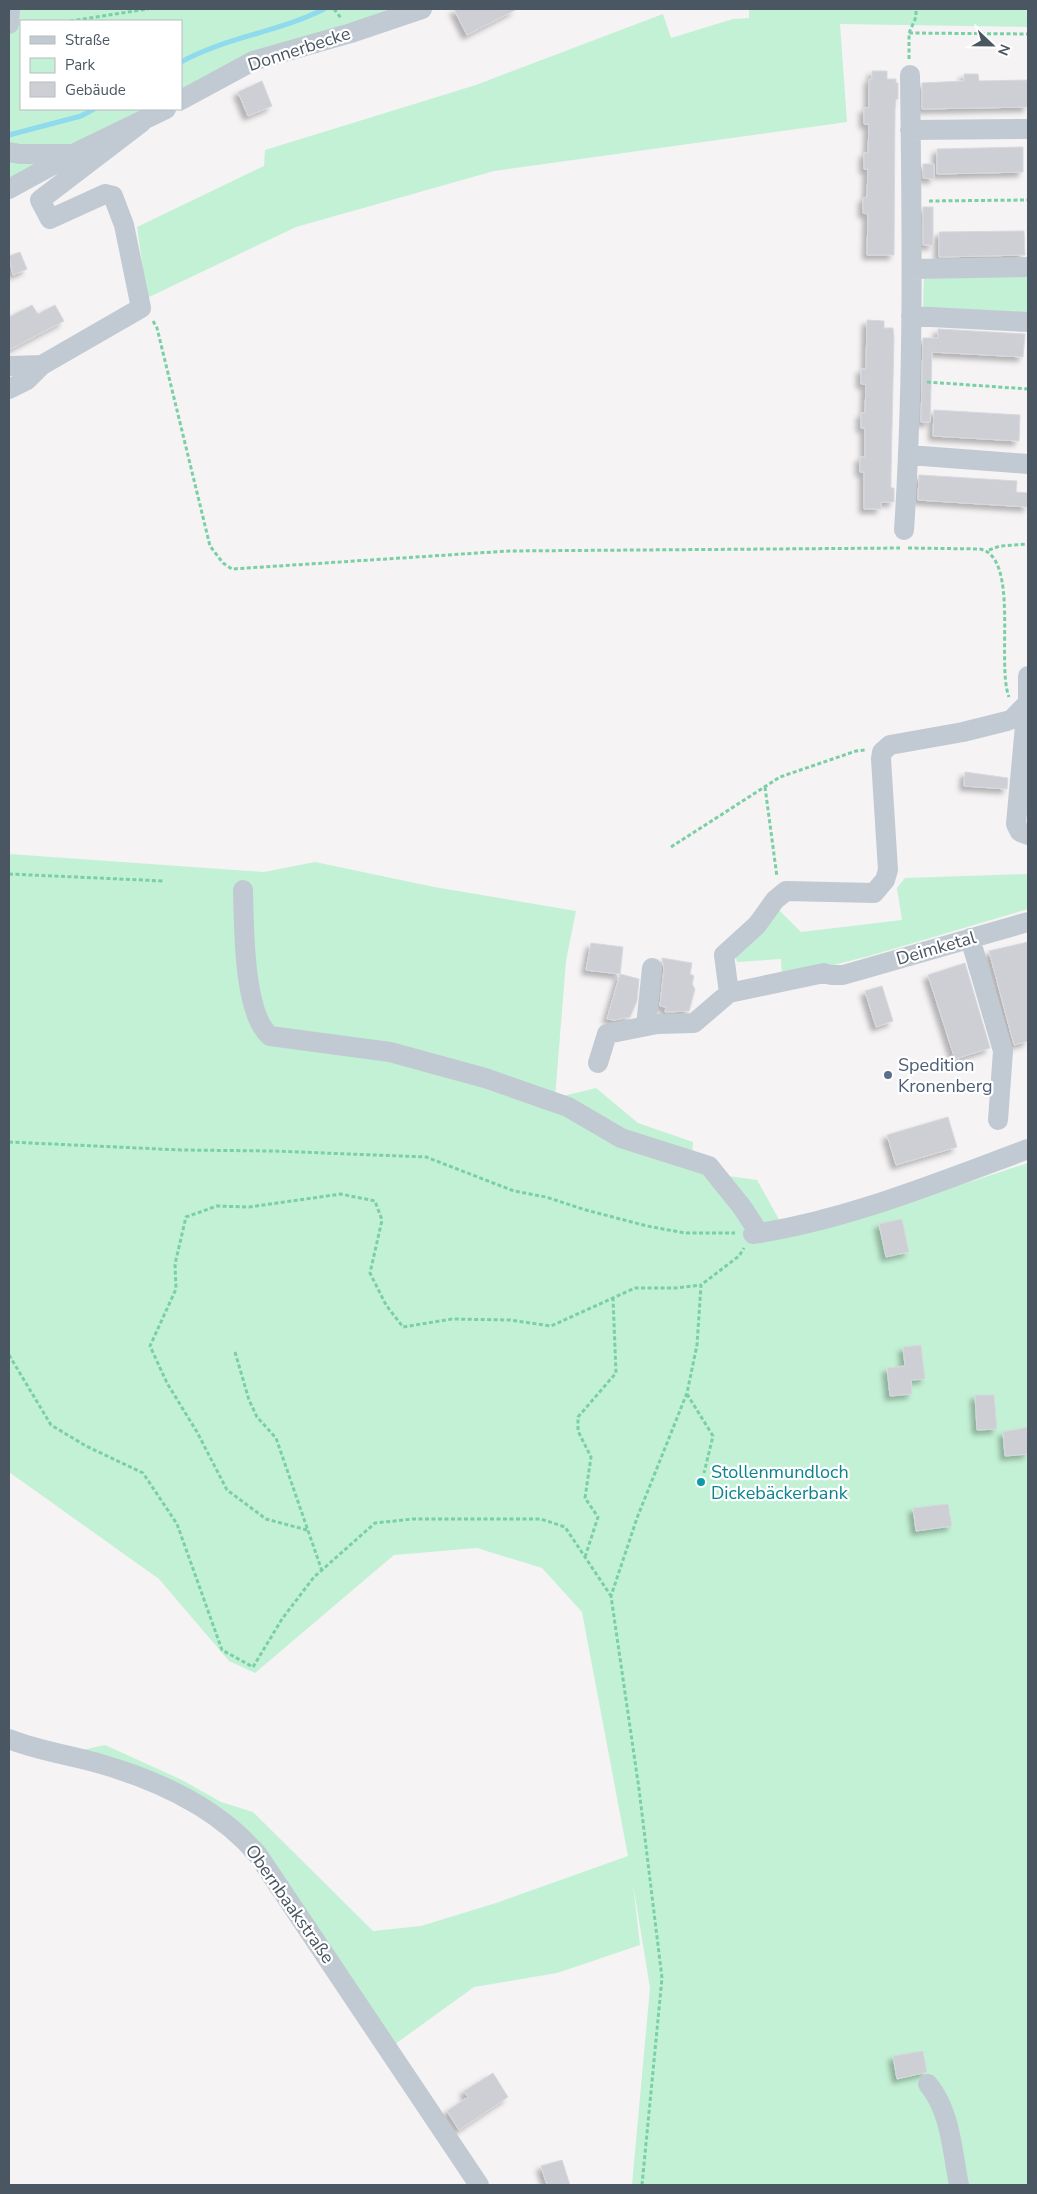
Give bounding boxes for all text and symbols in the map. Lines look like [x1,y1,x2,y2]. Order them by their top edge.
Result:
legend [20,20,182,110]
north arrow [967,20,1017,70]
street label: Donnerbecke [245,21,353,77]
text: Straße [65,30,110,50]
text: N [993,41,1014,58]
text: Park [65,55,95,75]
text: Gebäude [65,80,126,100]
street label: Deimketal [893,925,979,971]
place label: Spedition Kronenberg [898,1053,993,1098]
marker: Spedition Kronenberg [882,1069,894,1081]
place label: Stollenmundloch Dickebäckerbank [711,1460,849,1505]
marker: Stollenmundloch Dickebäckerbank [695,1476,707,1488]
street label: Obernbaakstraße [240,1840,340,1968]

